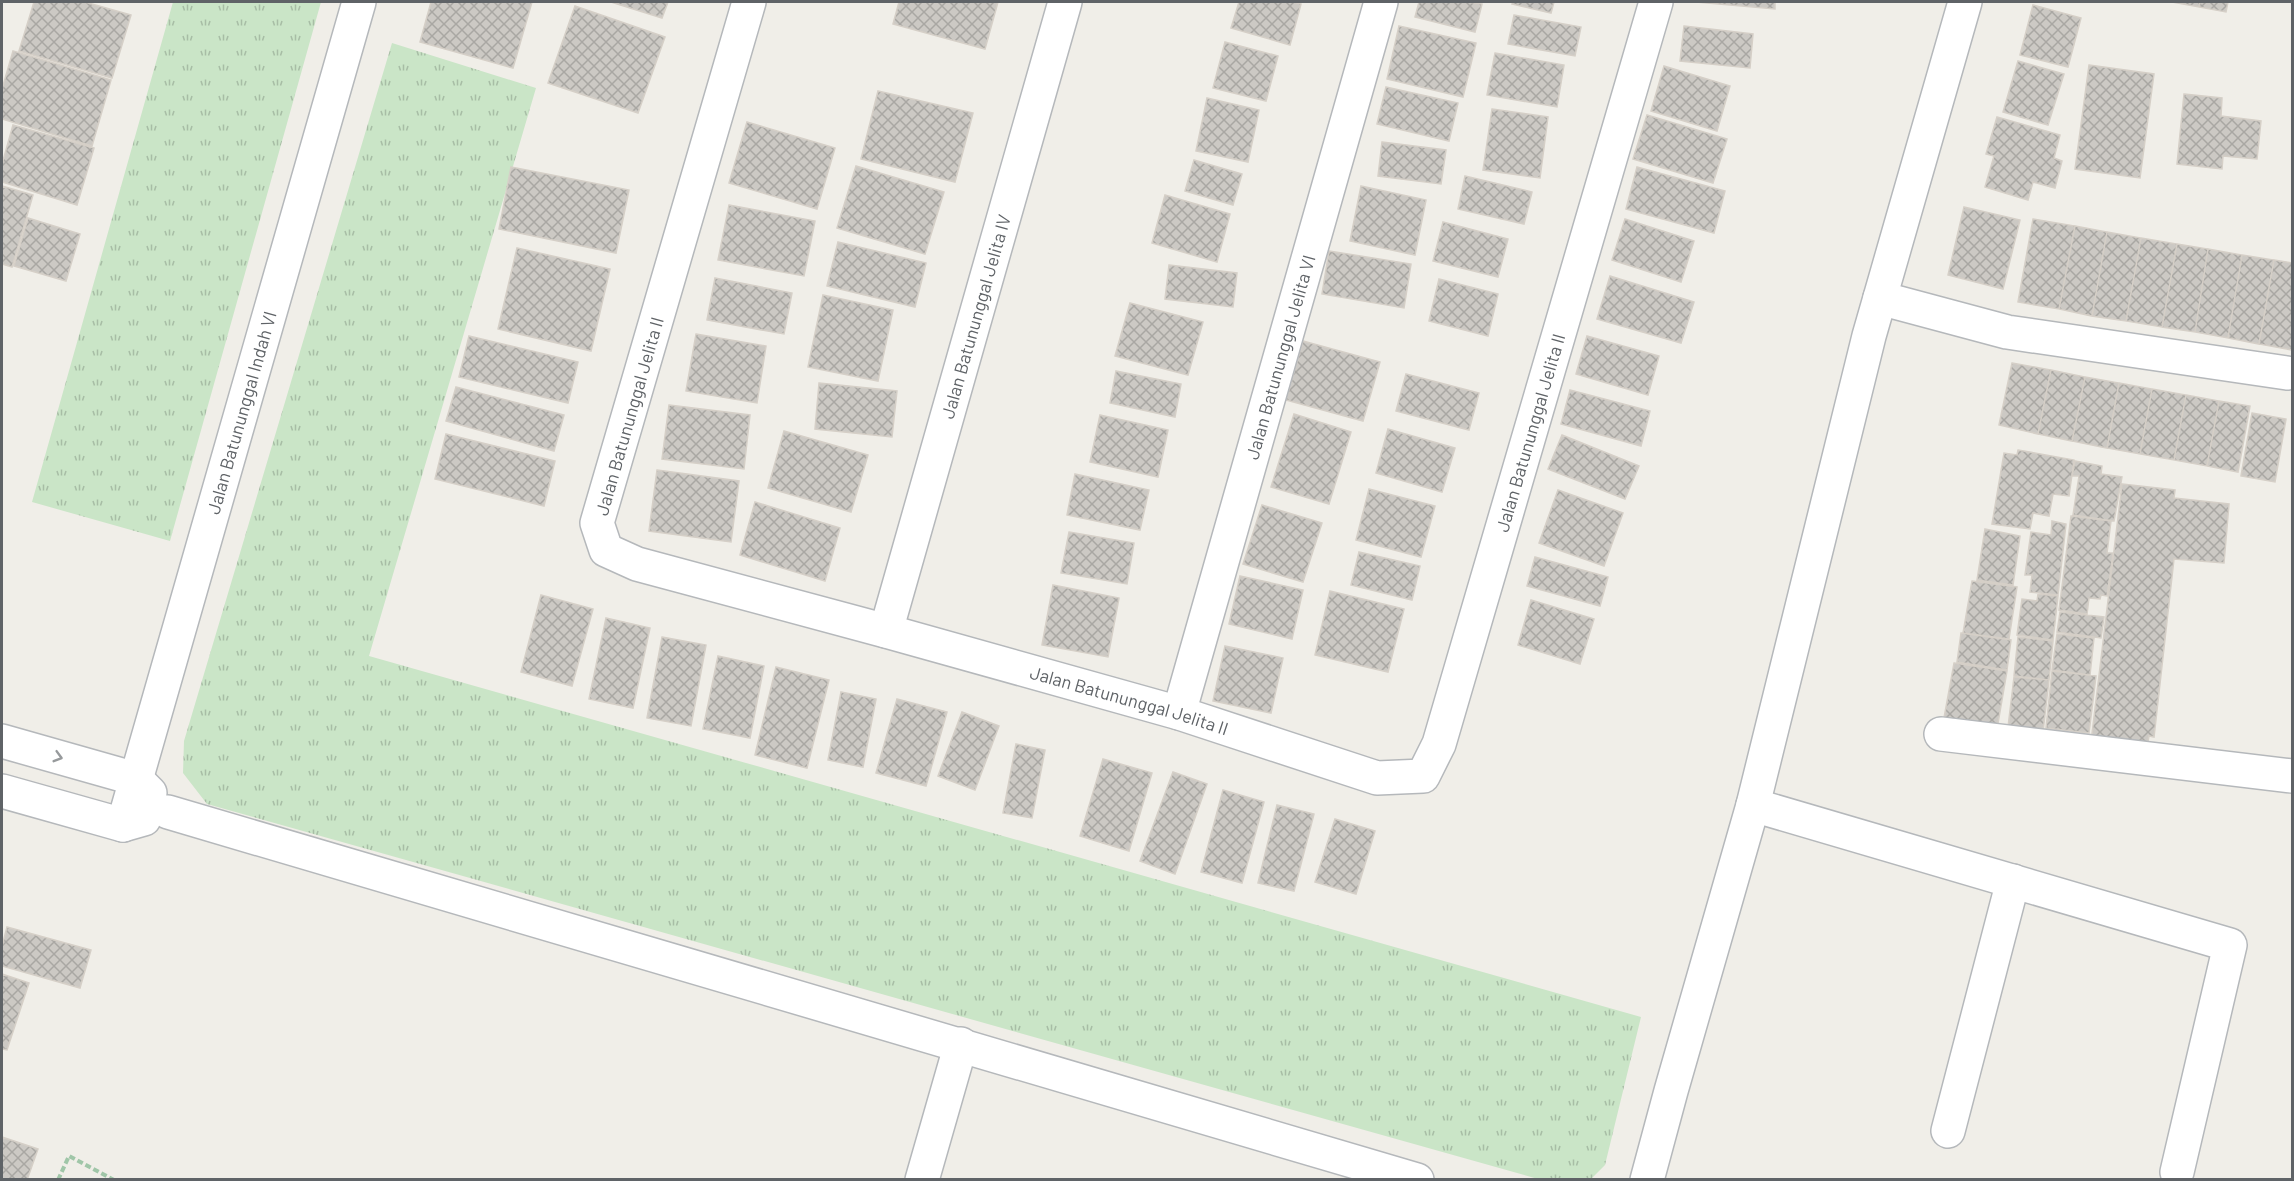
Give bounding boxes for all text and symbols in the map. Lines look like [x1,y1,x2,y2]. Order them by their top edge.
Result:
street label: Jalan Batununggal Jelita IV [936,211,1015,421]
street label: Jalan Batununggal Jelita VI [1241,252,1320,462]
street label: Jalan Batununggal Indah VI [202,309,281,517]
street label: Jalan Batununggal Jelita II [590,314,668,518]
street label: Jalan Batununggal Jelita II [1491,331,1569,534]
street label: Jalan Batununggal Jelita II [1028,661,1231,740]
one-way arrow [52,750,63,762]

